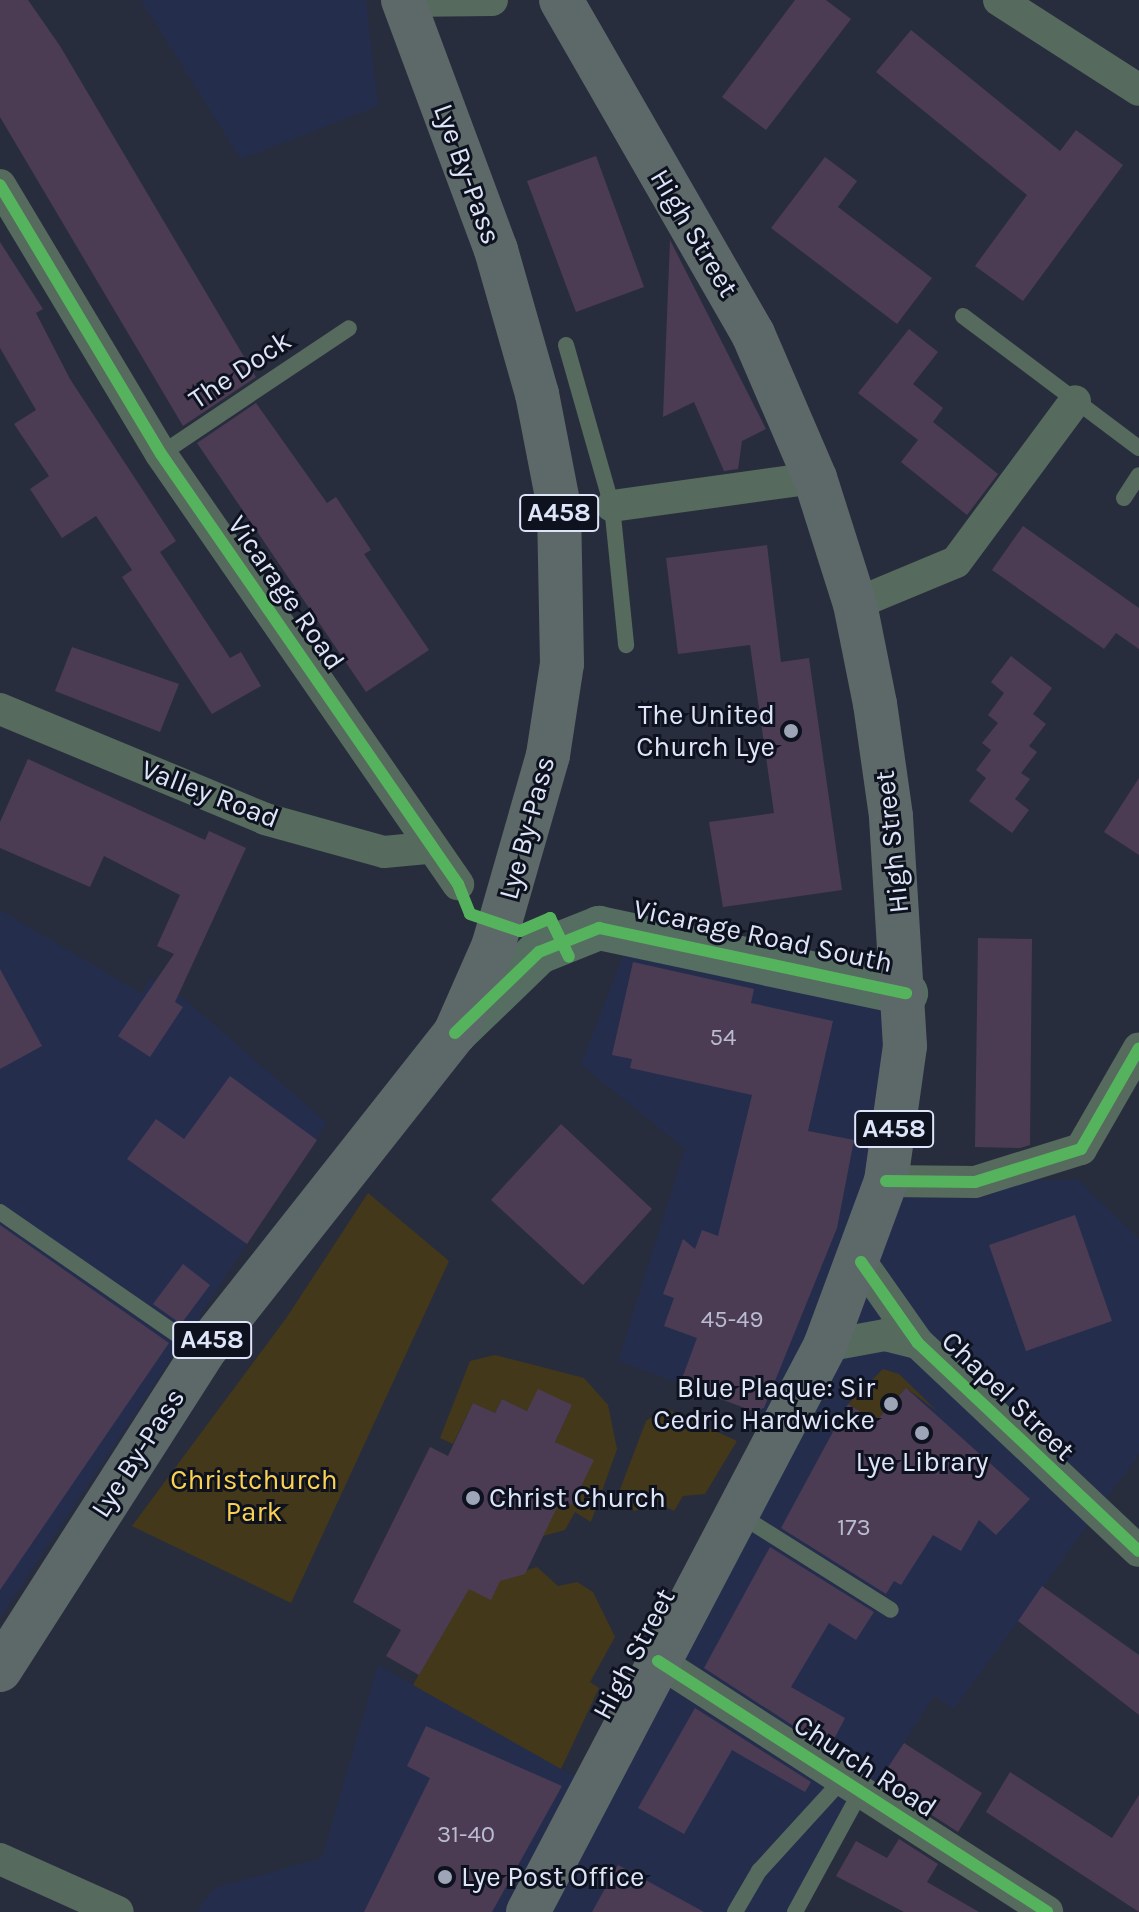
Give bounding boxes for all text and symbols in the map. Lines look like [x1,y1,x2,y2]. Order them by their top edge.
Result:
street label: Lye By-Pass [426,99,508,249]
street label: High Street [643,163,745,303]
street label: The Dock [183,324,297,416]
road number: A458 [519,491,599,535]
street label: Vicarage Road [220,509,352,677]
place label: The United Church Lye [636,698,775,764]
marker: The United Church Lye [782,722,800,740]
street label: Valley Road [137,752,283,836]
street label: Lye By-Pass [492,753,562,903]
street label: High Street [868,769,916,915]
street label: Vicarage Road South [630,892,896,980]
house number: 54 [710,1024,736,1052]
road number: A458 [854,1107,934,1151]
house number: 45-49 [701,1306,763,1334]
road number: A458 [172,1318,252,1362]
street label: Chapel Street [935,1324,1081,1468]
place label: Blue Plaque: Sir Cedric Hardwicke [653,1371,875,1437]
street label: Lye By-Pass [84,1382,192,1524]
marker: Blue Plaque: Sir Cedric Hardwicke [882,1395,900,1413]
marker: Lye Library [913,1424,931,1442]
place label: Lye Library [855,1445,989,1479]
park label: Christchurch Park [170,1463,338,1529]
place label: Christ Church [489,1481,666,1515]
marker: Christ Church [464,1489,482,1507]
house number: 173 [837,1514,871,1542]
street label: High Street [586,1583,682,1725]
street label: Church Road [787,1707,943,1825]
house number: 31-40 [437,1821,495,1849]
place label: Lye Post Office [461,1860,644,1894]
marker: Lye Post Office [436,1868,454,1886]

